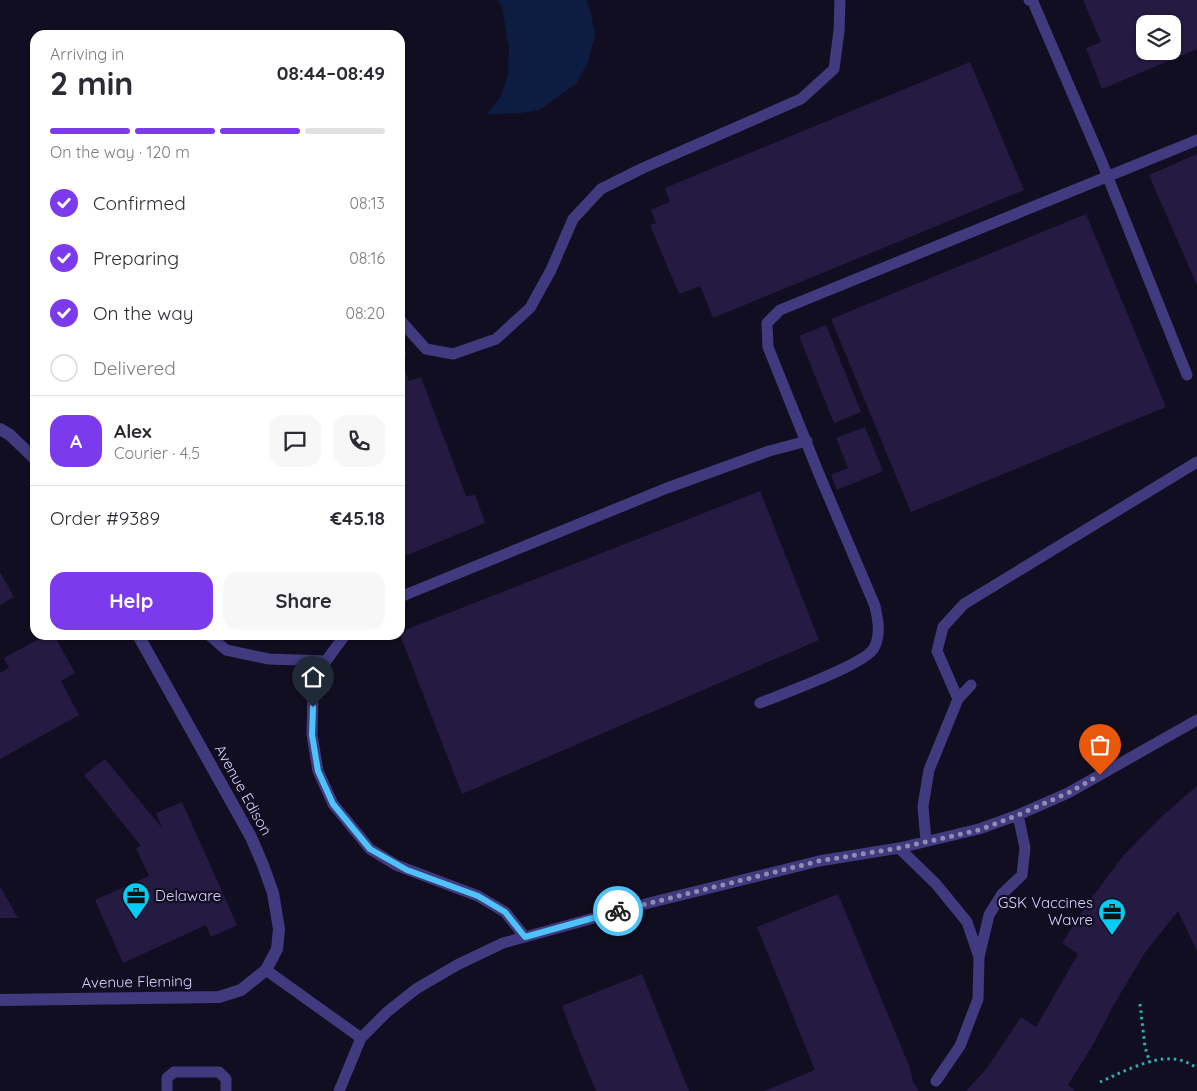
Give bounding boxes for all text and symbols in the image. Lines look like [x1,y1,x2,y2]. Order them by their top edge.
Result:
map controls [1136,15,1181,60]
button: layers [1136,15,1181,60]
text: Arriving in [50,44,124,64]
text: 08:44–08:49 [277,61,385,85]
text: 2 min [50,63,133,103]
text: On the way · 120 m [50,142,190,162]
icon: check [50,189,78,217]
text: Confirmed [93,191,186,215]
text: 08:13 [350,193,385,213]
icon: check [50,244,78,272]
text: Preparing [93,246,179,270]
text: 08:16 [349,248,385,268]
icon: check [50,299,78,327]
text: On the way [93,301,194,325]
text: 08:20 [345,303,385,323]
text: Delivered [93,356,176,380]
button: chat [269,415,321,467]
button: phone [333,415,385,467]
text: Alex [114,419,152,443]
text: A [70,429,82,453]
text: Courier · 4.5 [114,443,200,463]
text: Order #9389 [50,506,160,530]
text: €45.18 [330,506,385,530]
button: Help [50,572,213,630]
button: Share [223,572,385,630]
pin [292,656,334,707]
icon: home [299,663,327,691]
pin [1079,724,1121,775]
icon: bag [1086,731,1114,759]
street label: Avenue Edison [211,741,276,838]
office icon: Delaware [121,881,151,920]
place label: Delaware [155,886,221,905]
courier [593,886,643,936]
place label: GSK Vaccines Wavre [998,893,1093,929]
icon: bike [604,897,632,925]
office icon: GSK Vaccines Wavre [1097,897,1127,936]
street label: Avenue Fleming [82,971,192,992]

